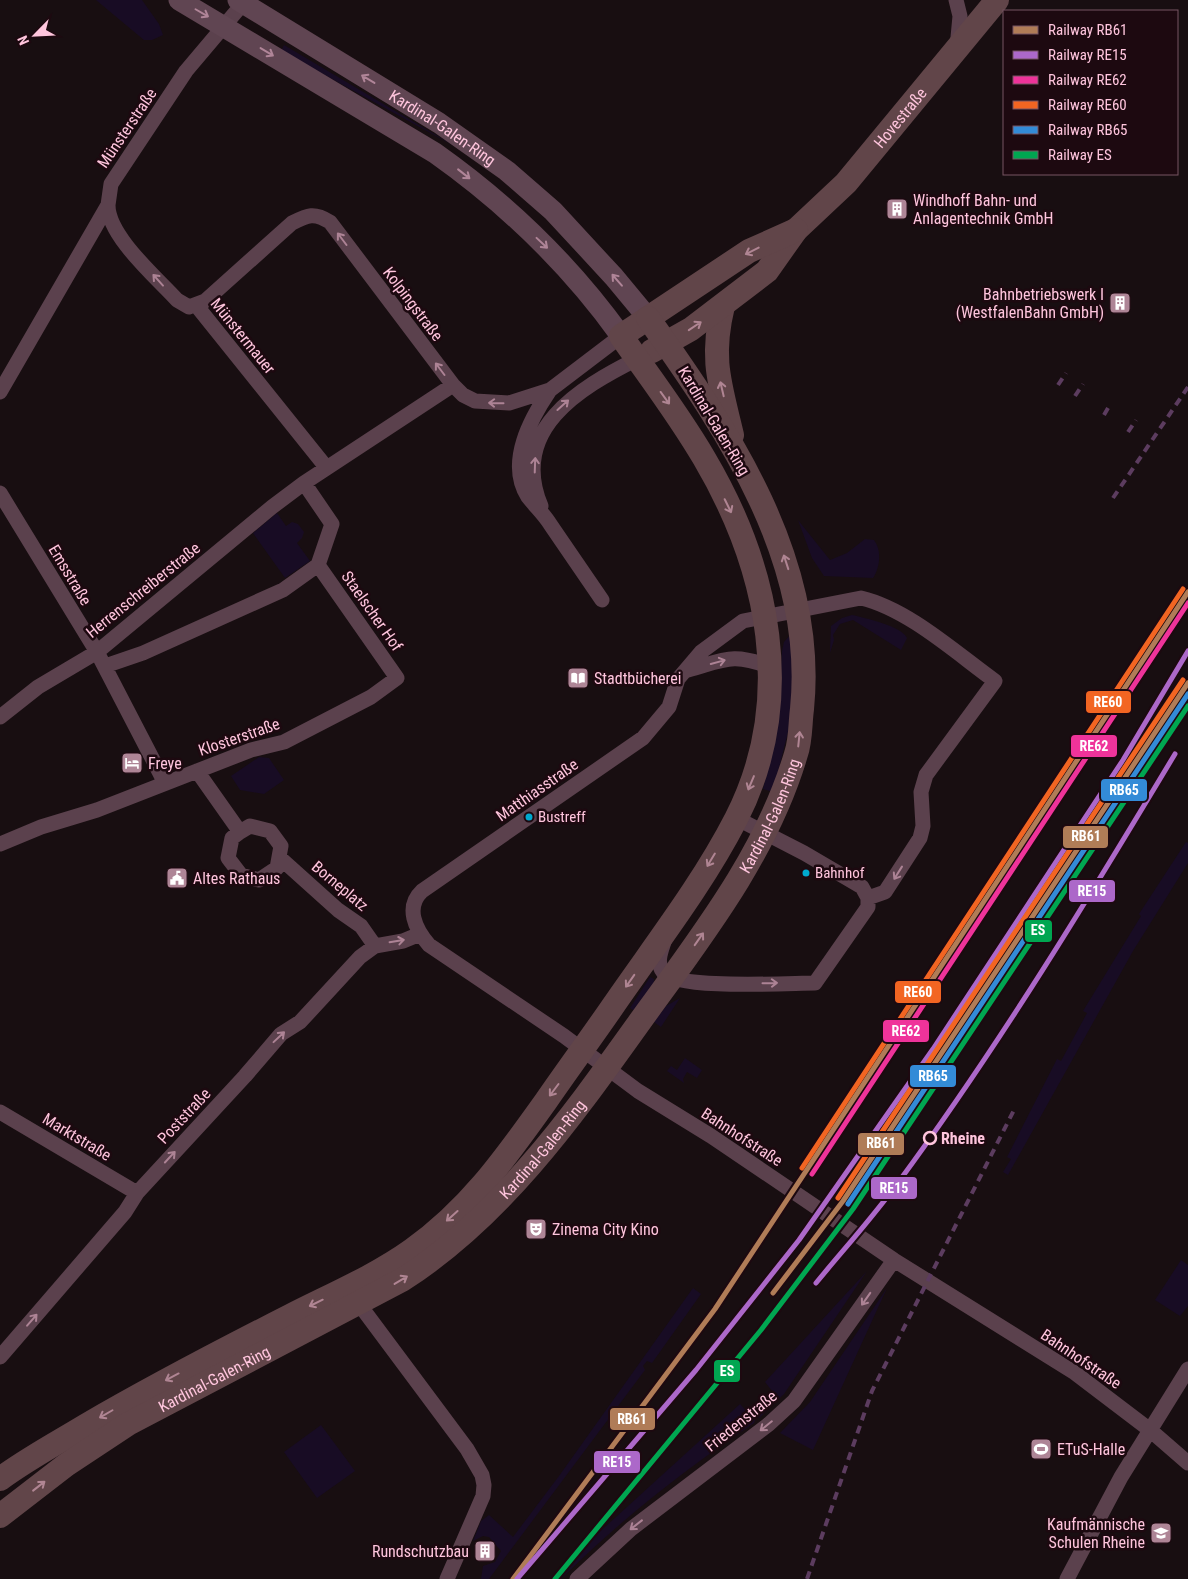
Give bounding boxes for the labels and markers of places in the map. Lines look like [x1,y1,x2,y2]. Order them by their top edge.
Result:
place label: Windhoff Bahn- und Anlagentechnik GmbH [913,191,1053,228]
building icon: Windhoff Bahn- und Anlagentechnik GmbH [885,197,909,221]
place label: Bahnbetriebswerk I (WestfalenBahn GmbH) [956,285,1104,322]
building icon: Bahnbetriebswerk I (WestfalenBahn GmbH) [1108,291,1132,315]
library icon: Stadtbücherei [566,666,590,690]
place label: Stadtbücherei [594,669,682,688]
hotel icon: Freye [120,751,144,775]
place label: Freye [148,754,182,773]
place label: Bustreff [538,808,586,826]
marker: Bustreff [524,812,534,822]
place label: Bahnhof [815,864,865,882]
public building icon: Altes Rathaus [165,866,189,890]
marker: Bahnhof [801,868,811,878]
place label: Altes Rathaus [193,869,280,888]
place label: Rheine [941,1129,985,1148]
marker: Rheine [923,1131,937,1145]
theatre icon: Zinema City Kino [524,1217,548,1241]
place label: Zinema City Kino [552,1220,659,1239]
sports icon: ETuS-Halle [1029,1437,1053,1461]
place label: ETuS-Halle [1057,1440,1125,1459]
place label: Kaufmännische Schulen Rheine [1047,1515,1145,1552]
school or university icon: Kaufmännische Schulen Rheine [1149,1521,1173,1545]
building icon: Rundschutzbau [473,1539,497,1563]
place label: Rundschutzbau [372,1542,469,1561]

